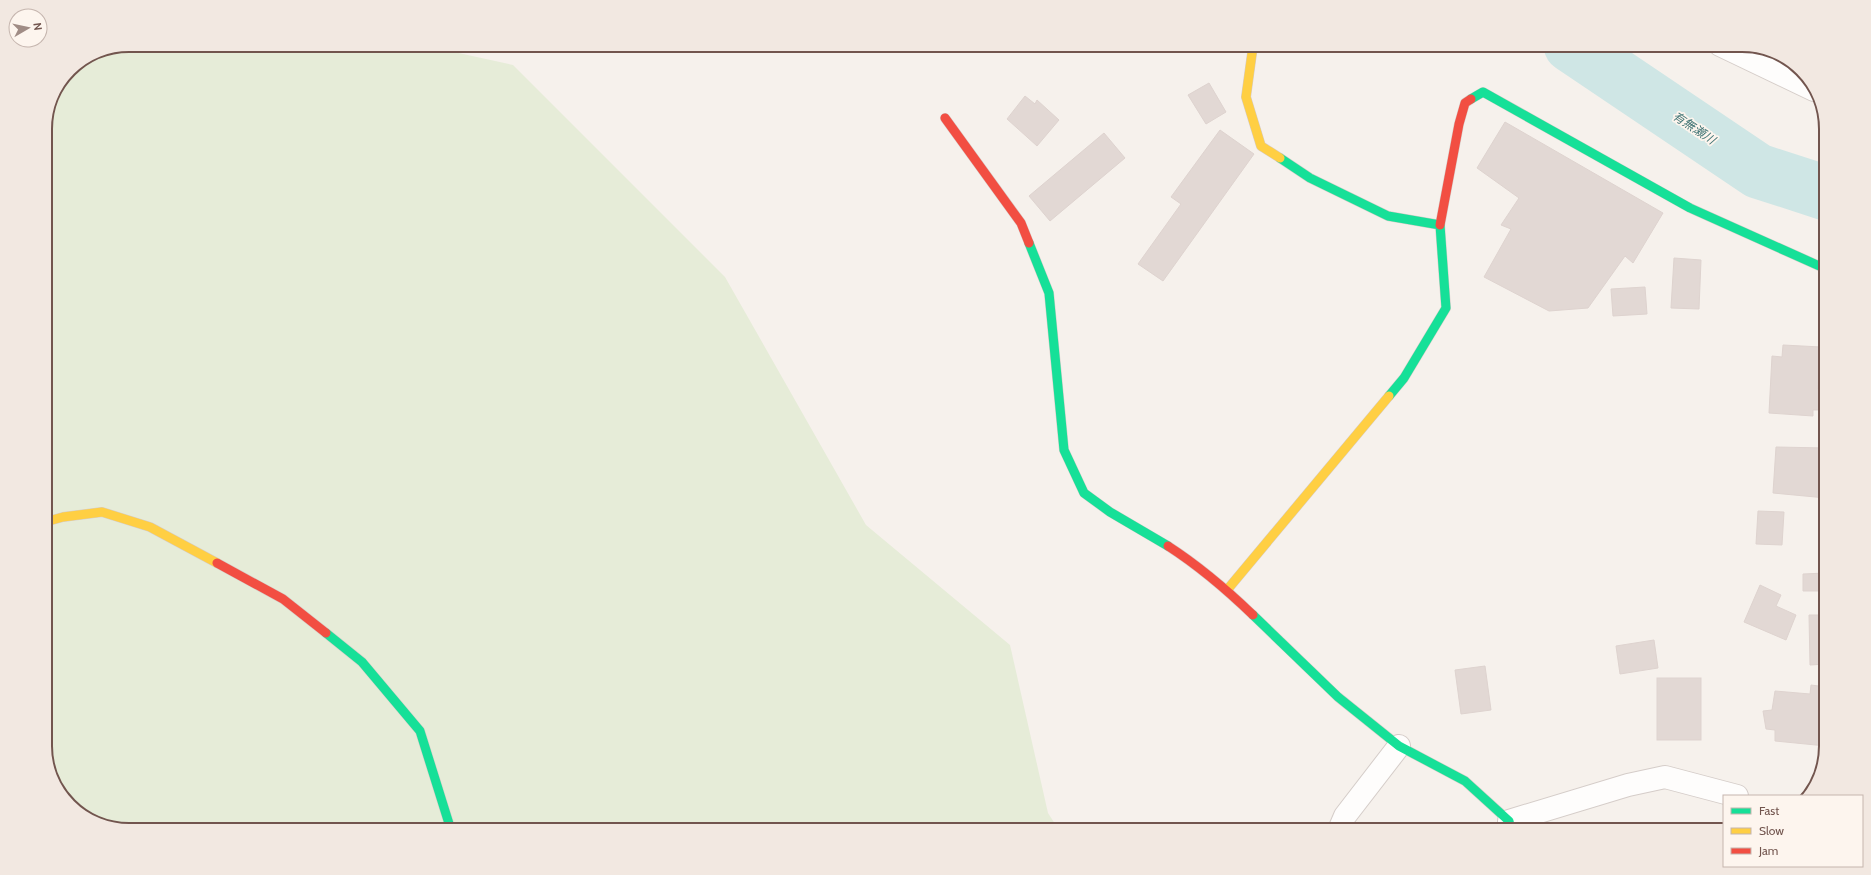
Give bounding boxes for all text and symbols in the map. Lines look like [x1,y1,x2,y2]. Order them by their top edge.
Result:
north arrow [8,8,48,48]
text: N [30,21,45,31]
water label: 有無瀬川 [1670,108,1720,148]
legend [1723,795,1863,867]
text: Fast [1759,803,1779,818]
text: Slow [1759,823,1784,838]
text: Jam [1758,843,1778,858]

